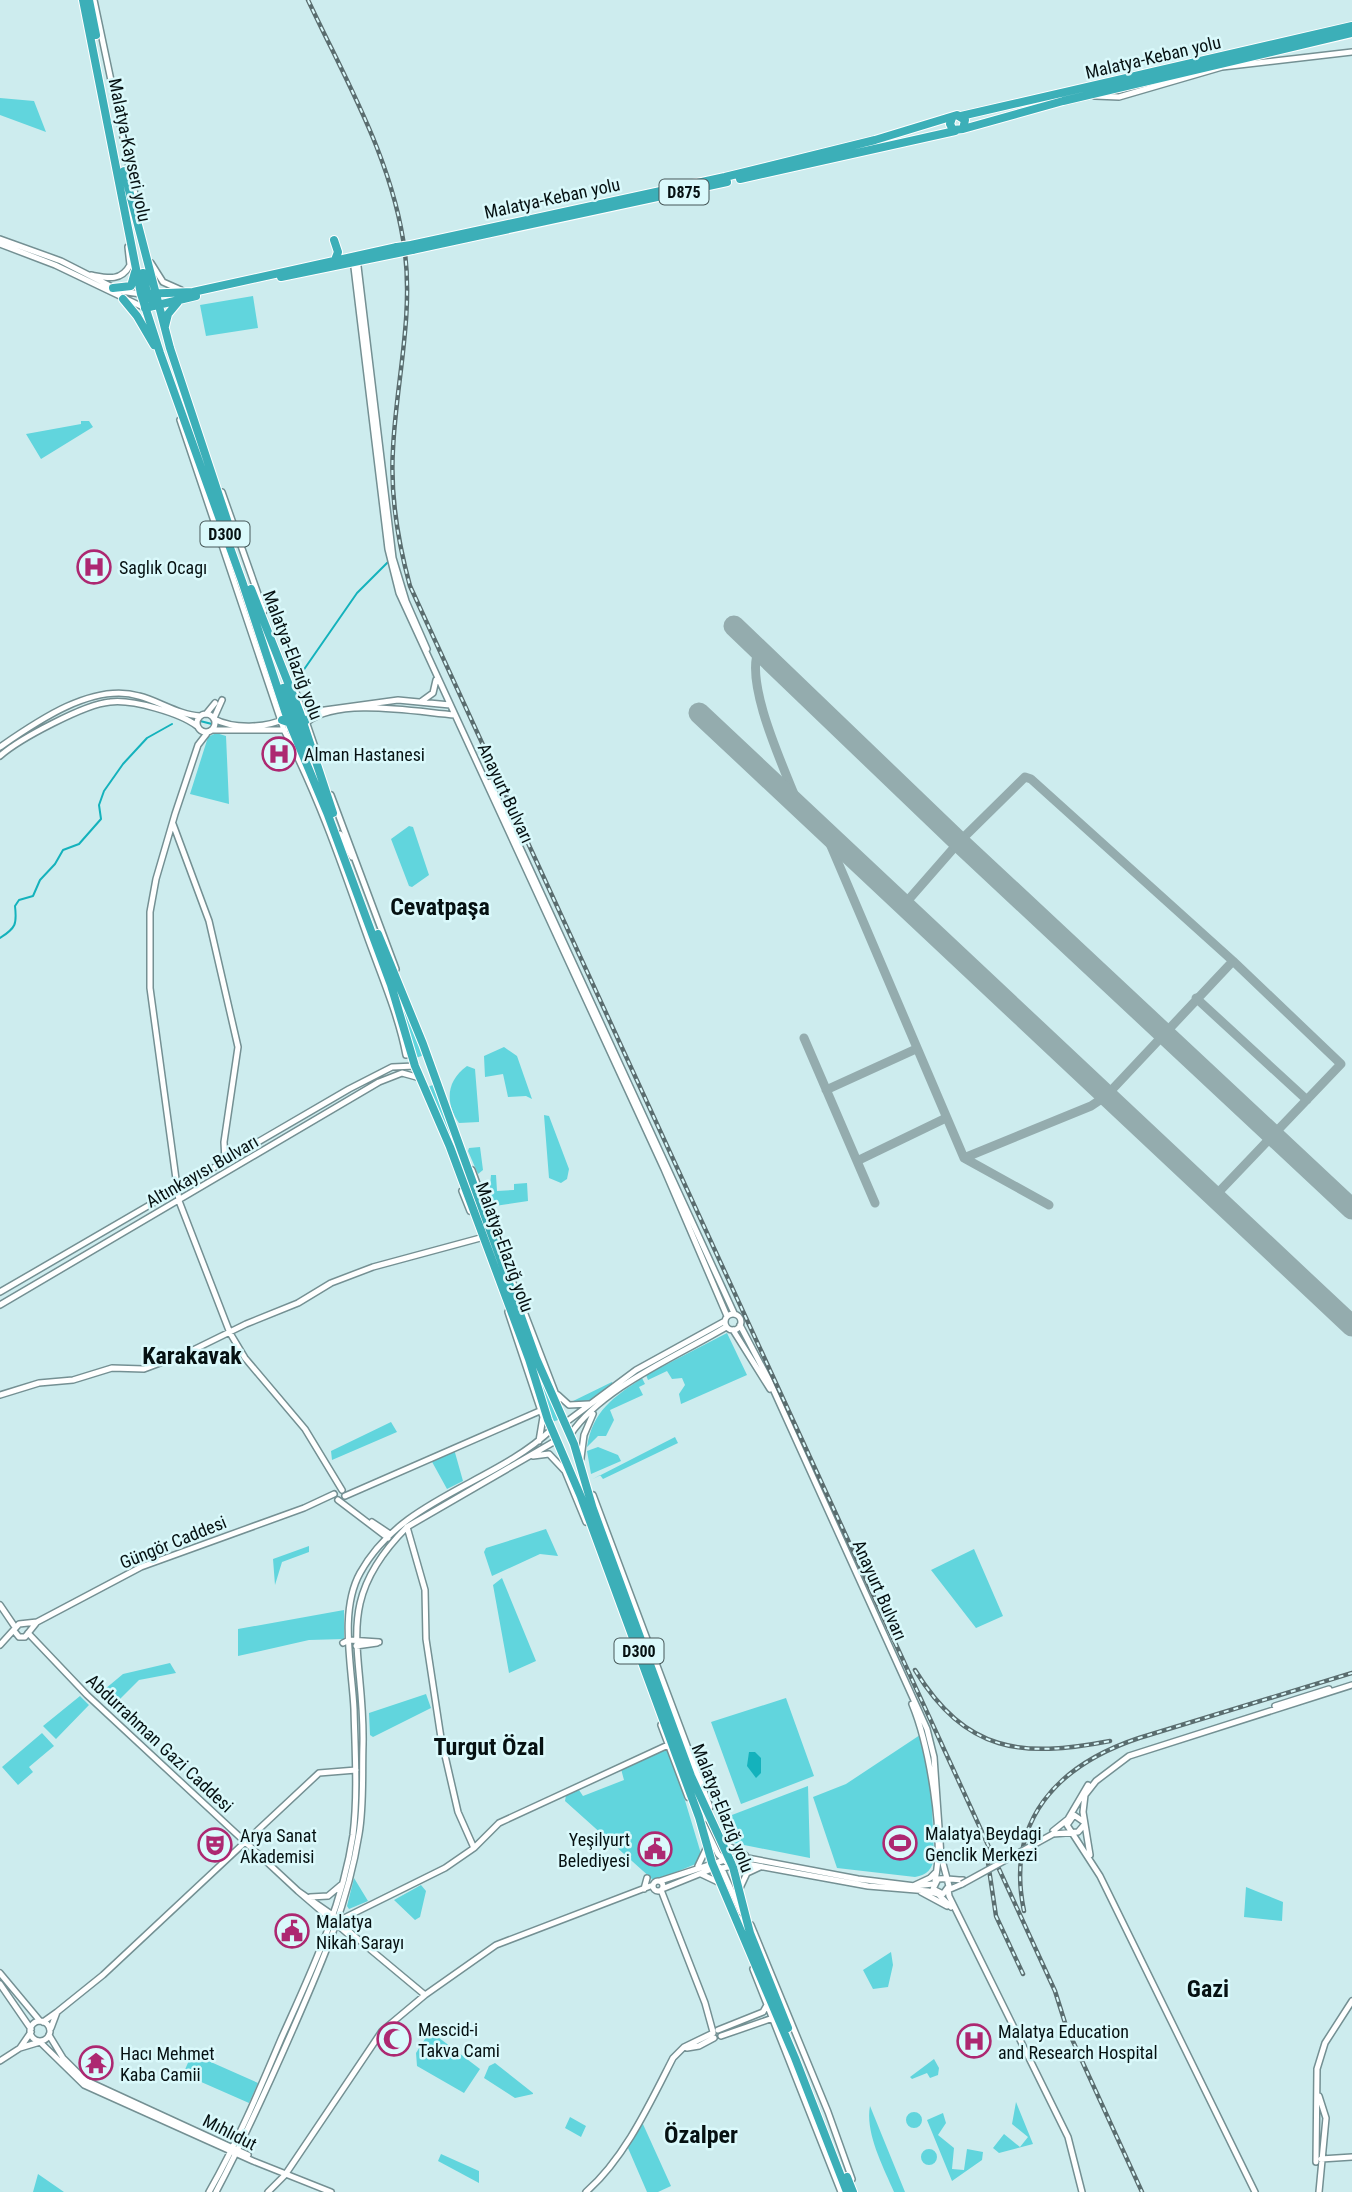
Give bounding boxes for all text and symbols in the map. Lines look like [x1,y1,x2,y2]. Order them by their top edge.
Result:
street label: Malatya-Keban yolu [1083,31,1223,83]
street label: Malatya-Kayseri yolu [105,76,155,224]
street label: Malatya-Keban yolu [482,173,622,223]
road number: D875 [660,180,708,204]
road number: D300 [201,522,250,547]
hospital icon: Saglık Ocagı [75,548,113,586]
place label: Saglık Ocagı [119,557,207,578]
street label: Malatya-Elazığ yolu [259,587,327,723]
hospital icon: Alman Hastanesi [260,735,298,773]
street label: Anayurt Bulvarı [474,740,538,846]
place label: Alman Hastanesi [304,744,425,765]
district label: Cevatpaşa [390,893,490,921]
street label: Altınkayısı Bulvarı [142,1130,262,1212]
street label: Malatya-Elazığ yolu [472,1179,538,1315]
district label: Karakavak [142,1342,242,1370]
street label: Güngör Caddesi [117,1511,229,1573]
street label: Anayurt Bulvarı [848,1537,912,1643]
road number: D300 [614,1638,664,1664]
street label: Abdurrahman Gazi Caddesi [82,1670,238,1816]
district label: Turgut Özal [433,1733,545,1761]
street label: Malatya-Elazığ yolu [688,1741,758,1875]
place label: Malatya Beydagi Genclik Merkezi [925,1823,1042,1865]
sports icon: Malatya Beydagi Genclik Merkezi [881,1824,919,1862]
place label: Arya Sanat Akademisi [240,1825,317,1867]
theatre icon: Arya Sanat Akademisi [196,1826,234,1864]
place label: Yeşilyurt Belediyesi [558,1829,630,1871]
public building icon: Yeşilyurt Belediyesi [636,1830,674,1868]
place label: Malatya Nikah Sarayı [316,1911,404,1953]
public building icon: Malatya Nikah Sarayı [273,1912,311,1950]
district label: Gazi [1187,1975,1229,2003]
place label: Mescid-i Takva Cami [418,2019,500,2061]
mosque icon: Mescid-i Takva Cami [375,2020,413,2058]
place label: Malatya Education and Research Hospital [998,2021,1158,2063]
hospital icon: Malatya Education and Research Hospital [955,2022,993,2060]
place label: Hacı Mehmet Kaba Camii [120,2043,215,2085]
temple icon: Hacı Mehmet Kaba Camii [77,2044,115,2082]
street label: Mıhlıdut [199,2110,261,2154]
district label: Özalper [664,2121,738,2149]

